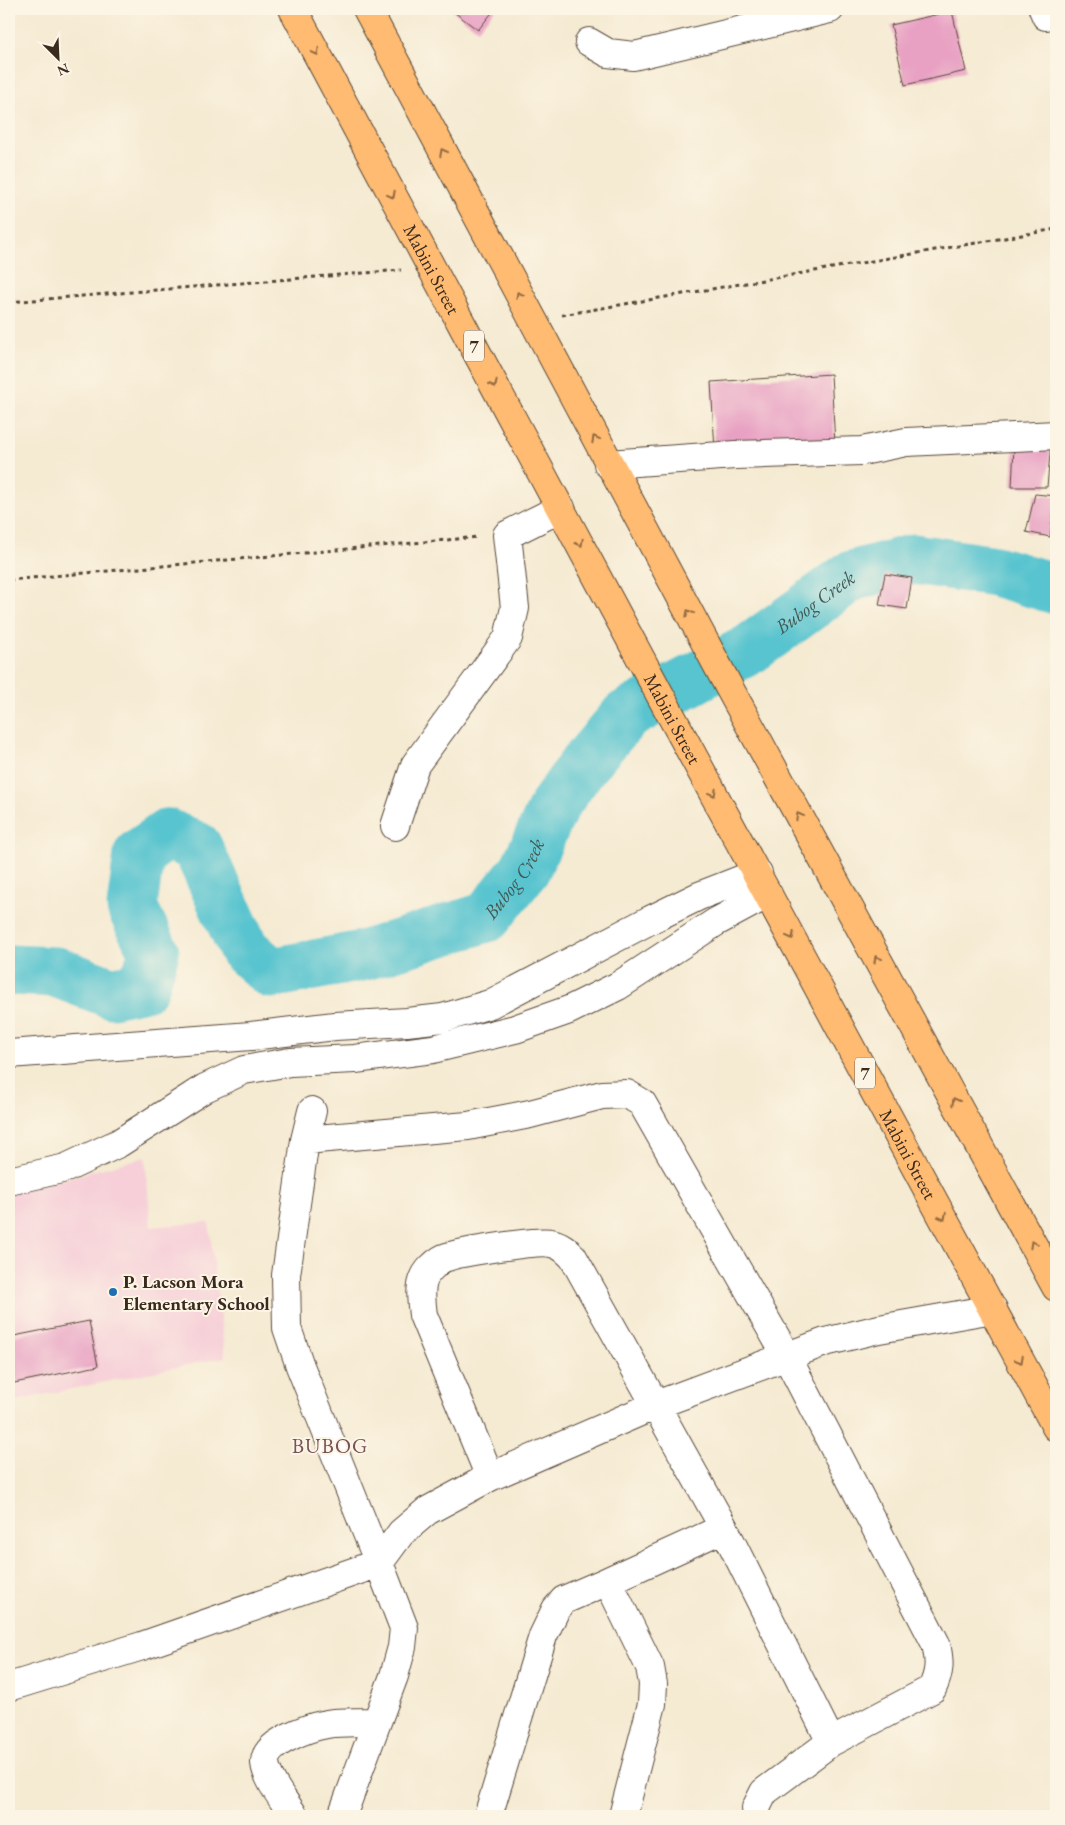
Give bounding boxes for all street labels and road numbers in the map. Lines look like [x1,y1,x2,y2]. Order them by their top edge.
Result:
street label: Mabini Street [398,220,467,319]
road number: 7 [464,331,484,362]
street label: Mabini Street [638,669,707,768]
road number: 7 [855,1058,875,1088]
street label: Mabini Street [874,1105,943,1204]

